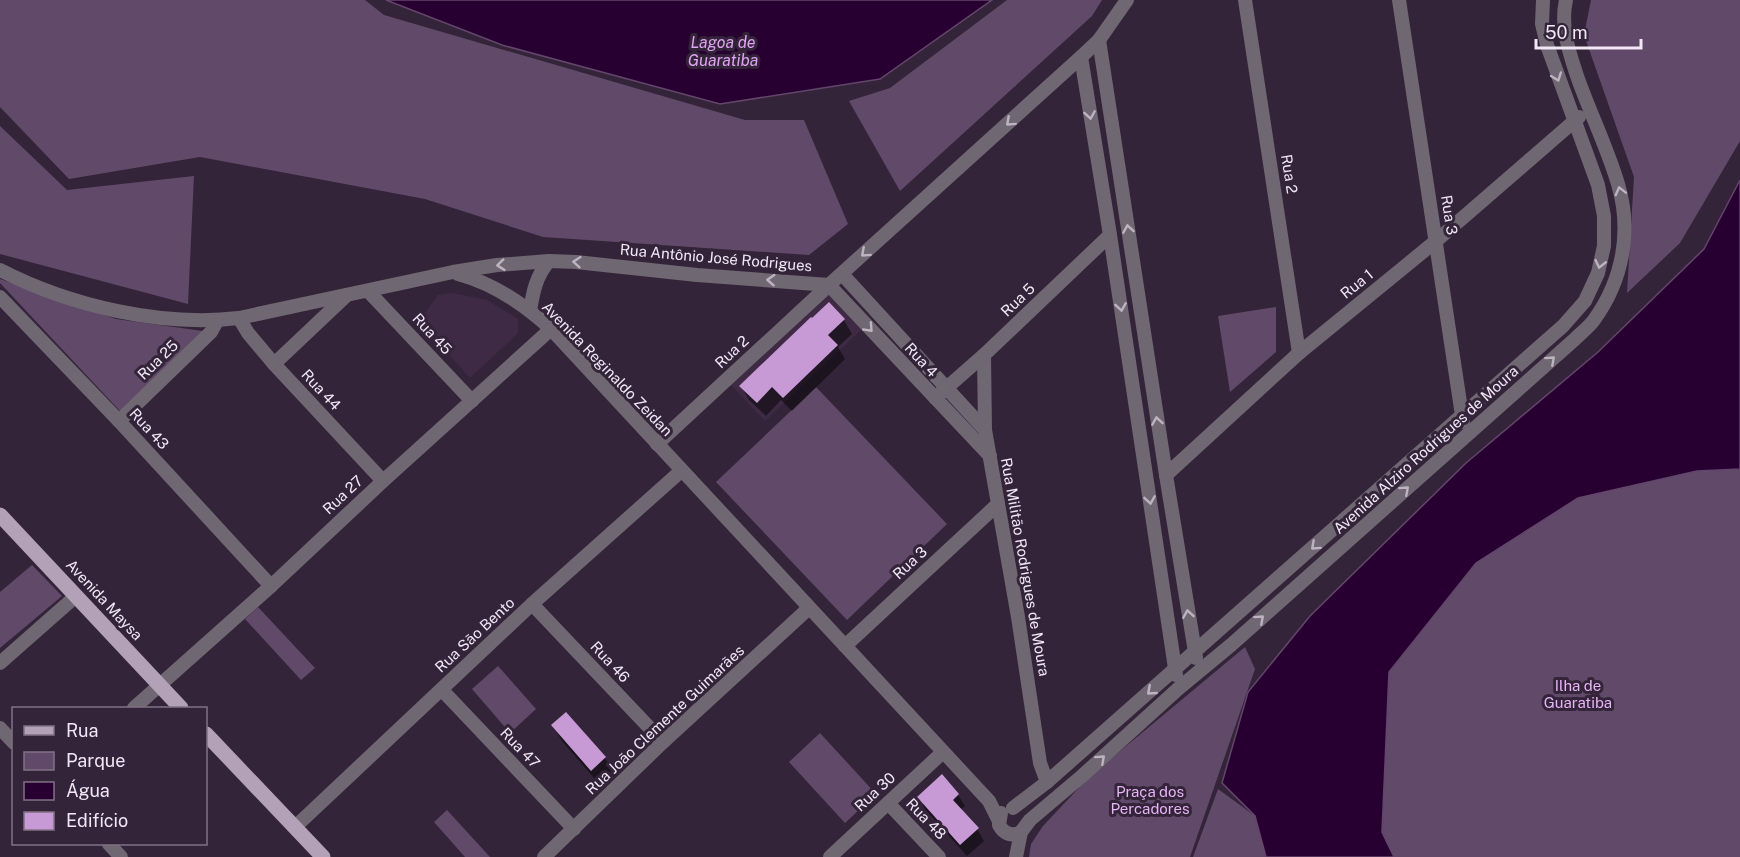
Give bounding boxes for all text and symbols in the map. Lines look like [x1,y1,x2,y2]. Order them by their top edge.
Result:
scale bar [1536,12,1641,50]
text: 50 m [1545,22,1588,43]
water label: Lagoa de Guaratiba [688,33,758,70]
one-way arrow [1550,71,1563,82]
one-way arrow [1084,110,1096,120]
one-way arrow [1006,115,1016,126]
street label: Rua 2 [1278,153,1301,195]
one-way arrow [1614,186,1627,196]
street label: Rua 3 [1438,194,1461,236]
one-way arrow [1122,224,1135,234]
street label: Rua Antônio José Rodrigues [619,241,813,274]
one-way arrow [861,246,872,257]
one-way arrow [572,256,581,269]
one-way arrow [496,258,505,271]
one-way arrow [1594,259,1607,269]
street label: Rua 1 [1337,265,1376,302]
one-way arrow [766,274,775,287]
street label: Rua 5 [997,280,1038,320]
street label: Avenida Reginaldo Zeidan [539,298,676,439]
one-way arrow [1115,303,1127,312]
street label: Rua 45 [409,310,455,358]
one-way arrow [862,321,873,331]
street label: Rua 2 [711,332,752,371]
street label: Rua 25 [134,336,181,383]
street label: Rua 4 [901,339,941,380]
one-way arrow [1544,356,1555,367]
street label: Avenida Alziro Rodrigues de Moura [1330,362,1521,537]
street label: Rua 44 [298,366,344,414]
street label: Rua 43 [126,405,172,453]
one-way arrow [1152,417,1164,426]
street label: Rua Militão Rodrigues de Moura [998,456,1053,678]
street label: Rua 27 [319,472,366,517]
one-way arrow [1399,486,1409,497]
one-way arrow [1144,496,1156,505]
one-way arrow [1311,539,1322,550]
street label: Rua 3 [889,543,930,583]
street label: Avenida Maysa [63,556,146,643]
street label: Rua São Bento [432,594,518,676]
one-way arrow [1182,609,1195,619]
one-way arrow [1253,615,1263,626]
street label: Rua 46 [587,638,633,686]
street label: Rua João Clemente Guimarães [582,642,747,798]
park label: Ilha de Guaratiba [1544,677,1612,711]
one-way arrow [1147,684,1158,695]
legend [12,707,207,845]
text: Rua [66,720,98,741]
street label: Rua 47 [497,724,544,771]
text: Parque [66,750,126,771]
one-way arrow [1094,755,1105,766]
street label: Rua 30 [851,769,898,815]
text: Água [66,779,110,801]
park label: Praça dos Percadores [1110,783,1190,817]
street label: Rua 48 [903,795,950,842]
text: Edifício [66,810,128,831]

